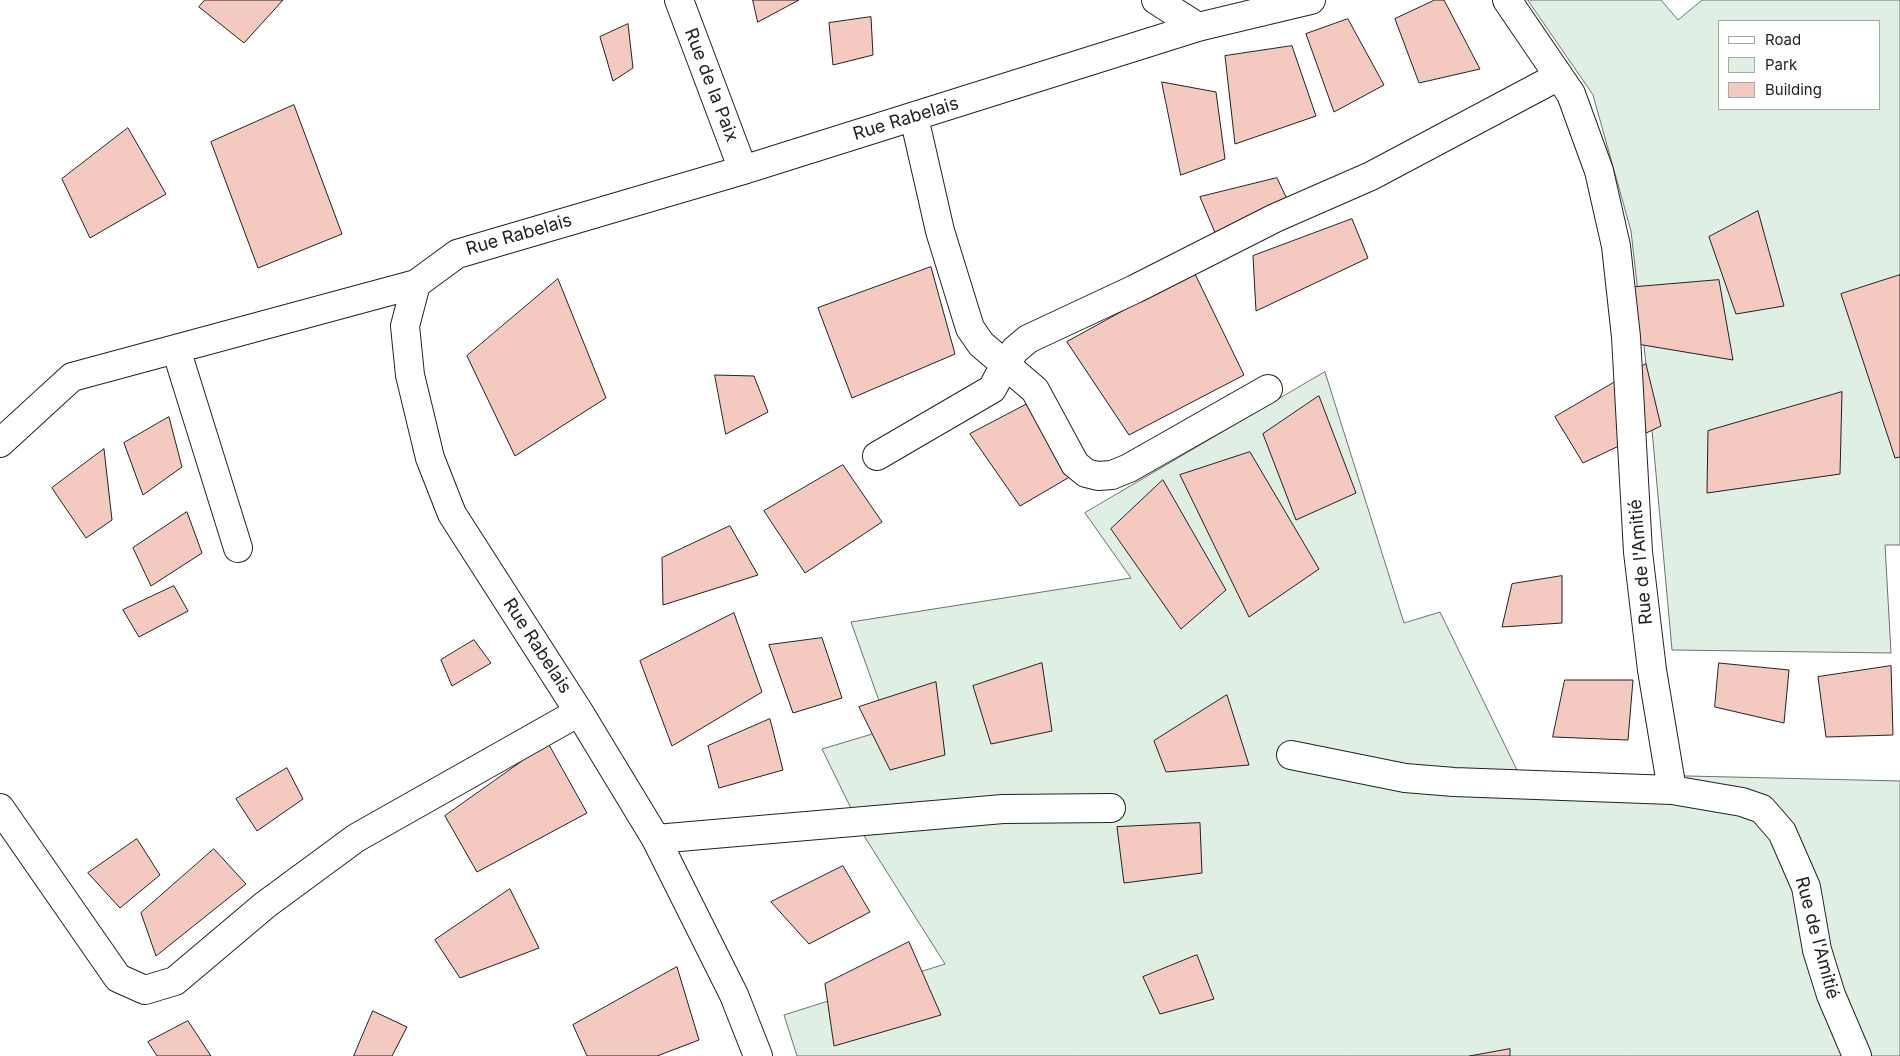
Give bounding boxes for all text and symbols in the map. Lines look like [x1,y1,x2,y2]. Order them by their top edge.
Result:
legend [1718,20,1880,110]
street label: Rue de la Paix [679,25,743,145]
text: Road [1765,30,1801,49]
text: Park [1765,55,1797,74]
text: Building [1765,80,1822,99]
street label: Rue Rabelais [851,93,961,145]
street label: Rue Rabelais [464,210,574,260]
street label: Rue de l'Amitié [1625,498,1657,626]
street label: Rue Rabelais [498,594,576,698]
street label: Rue de l'Amitié [1790,874,1844,1002]

